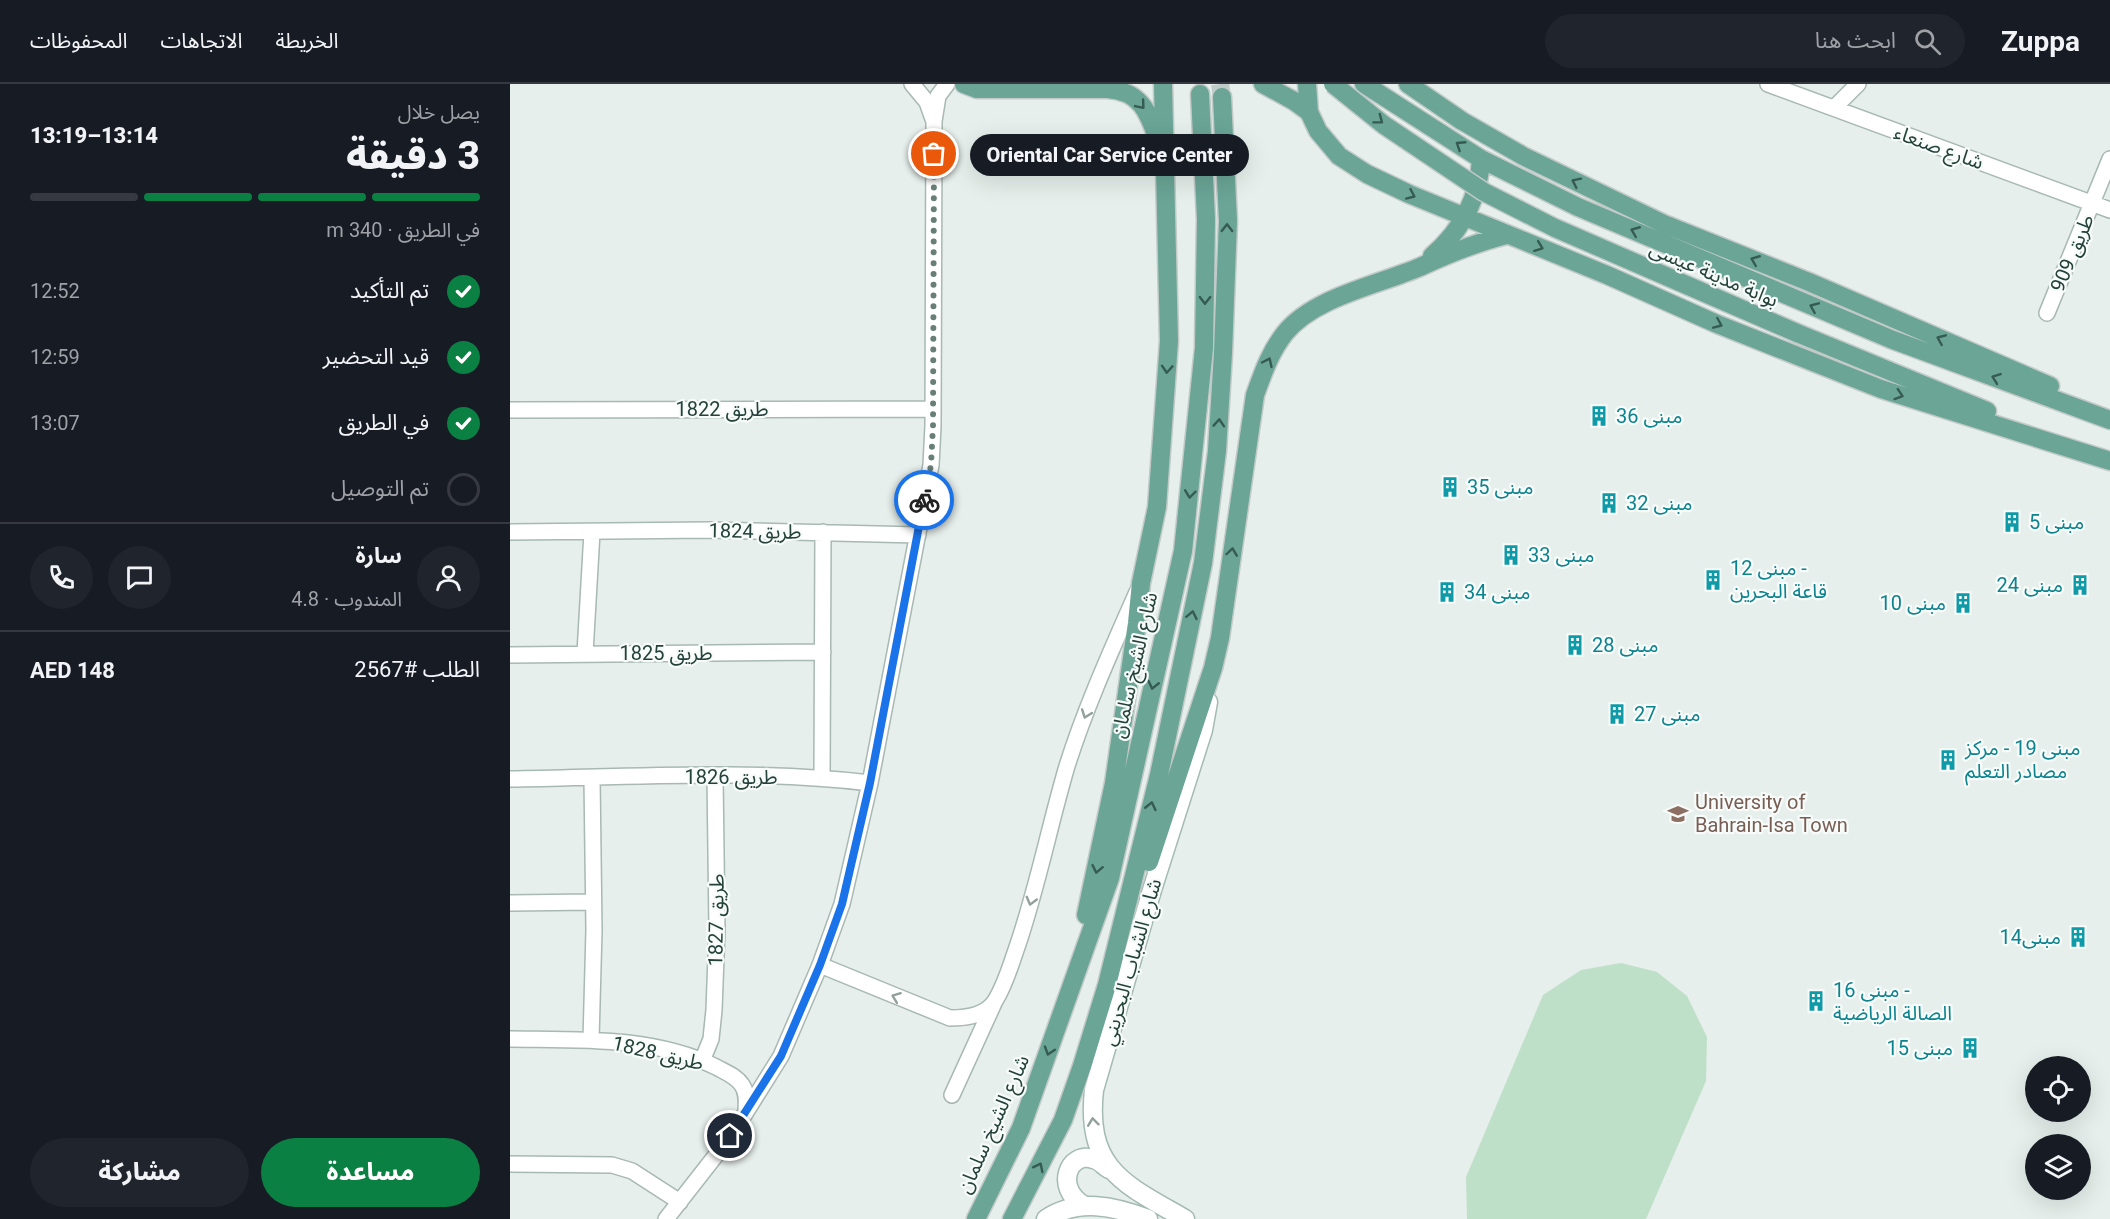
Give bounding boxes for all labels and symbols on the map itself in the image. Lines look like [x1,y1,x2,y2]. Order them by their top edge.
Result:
one-way arrow [1134,99,1145,110]
one-way arrow [1372,113,1383,124]
street label: شارع صنعاء [1890,120,1987,177]
pin [908,128,959,179]
callout: Oriental Car Service Center [970,133,1249,175]
one-way arrow [1456,141,1467,152]
one-way arrow [1572,178,1583,190]
one-way arrow [1404,188,1415,200]
street label: طريق 909 [2045,211,2100,296]
one-way arrow [1221,223,1234,232]
one-way arrow [1630,226,1641,238]
street label: بوابة مدينة عيسى [1646,236,1782,312]
one-way arrow [1532,240,1543,252]
one-way arrow [1750,255,1761,267]
one-way arrow [1199,295,1211,304]
one-way arrow [1810,302,1821,314]
one-way arrow [1712,317,1723,329]
one-way arrow [1936,334,1947,346]
one-way arrow [1261,357,1273,368]
one-way arrow [1161,364,1174,374]
one-way arrow [1991,373,2002,385]
one-way arrow [1893,388,1904,400]
street label: طريق 1822 [676,397,768,422]
building icon: مبنى 36 [1587,404,1611,428]
place label: مبنى 36 [1616,404,1682,428]
one-way arrow [1212,418,1225,427]
courier [894,470,954,530]
building icon: مبنى 35 [1438,475,1462,499]
place label: مبنى 35 [1467,475,1533,499]
one-way arrow [1184,489,1196,498]
building icon: مبنى 32 [1597,491,1621,515]
place label: مبنى 32 [1626,491,1692,515]
building icon: مبنى 5 [2000,510,2024,534]
place label: مبنى 5 [2029,510,2084,534]
street label: طريق 1824 [708,518,802,545]
building icon: مبنى 33 [1499,543,1523,567]
place label: مبنى 33 [1528,543,1594,567]
one-way arrow [1226,548,1238,557]
place label: مبنى 12 - قاعة البحرين [1730,556,1827,603]
building icon: مبنى 12 - قاعة البحرين [1701,568,1725,592]
place label: مبنى 24 [1997,573,2063,597]
building icon: مبنى 24 [2068,573,2092,597]
building icon: مبنى 34 [1435,580,1459,604]
place label: مبنى 34 [1464,580,1530,604]
street label: شارع الشيخ سلمان [1106,590,1165,741]
place label: مبنى 10 [1880,591,1946,615]
building icon: مبنى 10 [1951,591,1975,615]
one-way arrow [1185,611,1198,621]
building icon: مبنى 28 [1563,633,1587,657]
place label: مبنى 28 [1592,633,1658,657]
street label: طريق 1825 [620,641,712,666]
one-way arrow [1147,680,1160,690]
building icon: مبنى 27 [1605,702,1629,726]
place label: مبنى 27 [1634,702,1700,726]
one-way arrow [1080,709,1093,719]
place label: مبنى 19 - مركز مصادر التعلم [1964,736,2081,786]
building icon: مبنى 19 - مركز مصادر التعلم [1936,748,1960,772]
street label: طريق 1826 [685,765,777,790]
place label: University of Bahrain-Isa Town [1695,790,1848,837]
one-way arrow [1144,801,1157,811]
school or university icon: University of Bahrain-Isa Town [1666,802,1690,826]
one-way arrow [1091,864,1104,874]
street label: طريق 1827 [703,873,730,967]
street label: شارع الشباب البحريني [1096,876,1170,1049]
one-way arrow [1025,896,1038,906]
place label: مبنى14 [2000,925,2061,949]
building icon: مبنى14 [2066,925,2090,949]
place label: مبنى 16 - الصالة الرياضية [1833,978,1952,1025]
building icon: مبنى 16 - الصالة الرياضية [1804,989,1828,1013]
one-way arrow [891,992,902,1004]
street label: طريق 1828 [610,1031,706,1076]
place label: مبنى 15 [1887,1036,1953,1060]
building icon: مبنى 15 [1958,1036,1982,1060]
one-way arrow [1044,1045,1057,1056]
street label: شارع الشيخ سلمان [952,1051,1037,1198]
pin [704,1110,755,1161]
one-way arrow [1087,1117,1100,1127]
one-way arrow [1031,1162,1043,1173]

